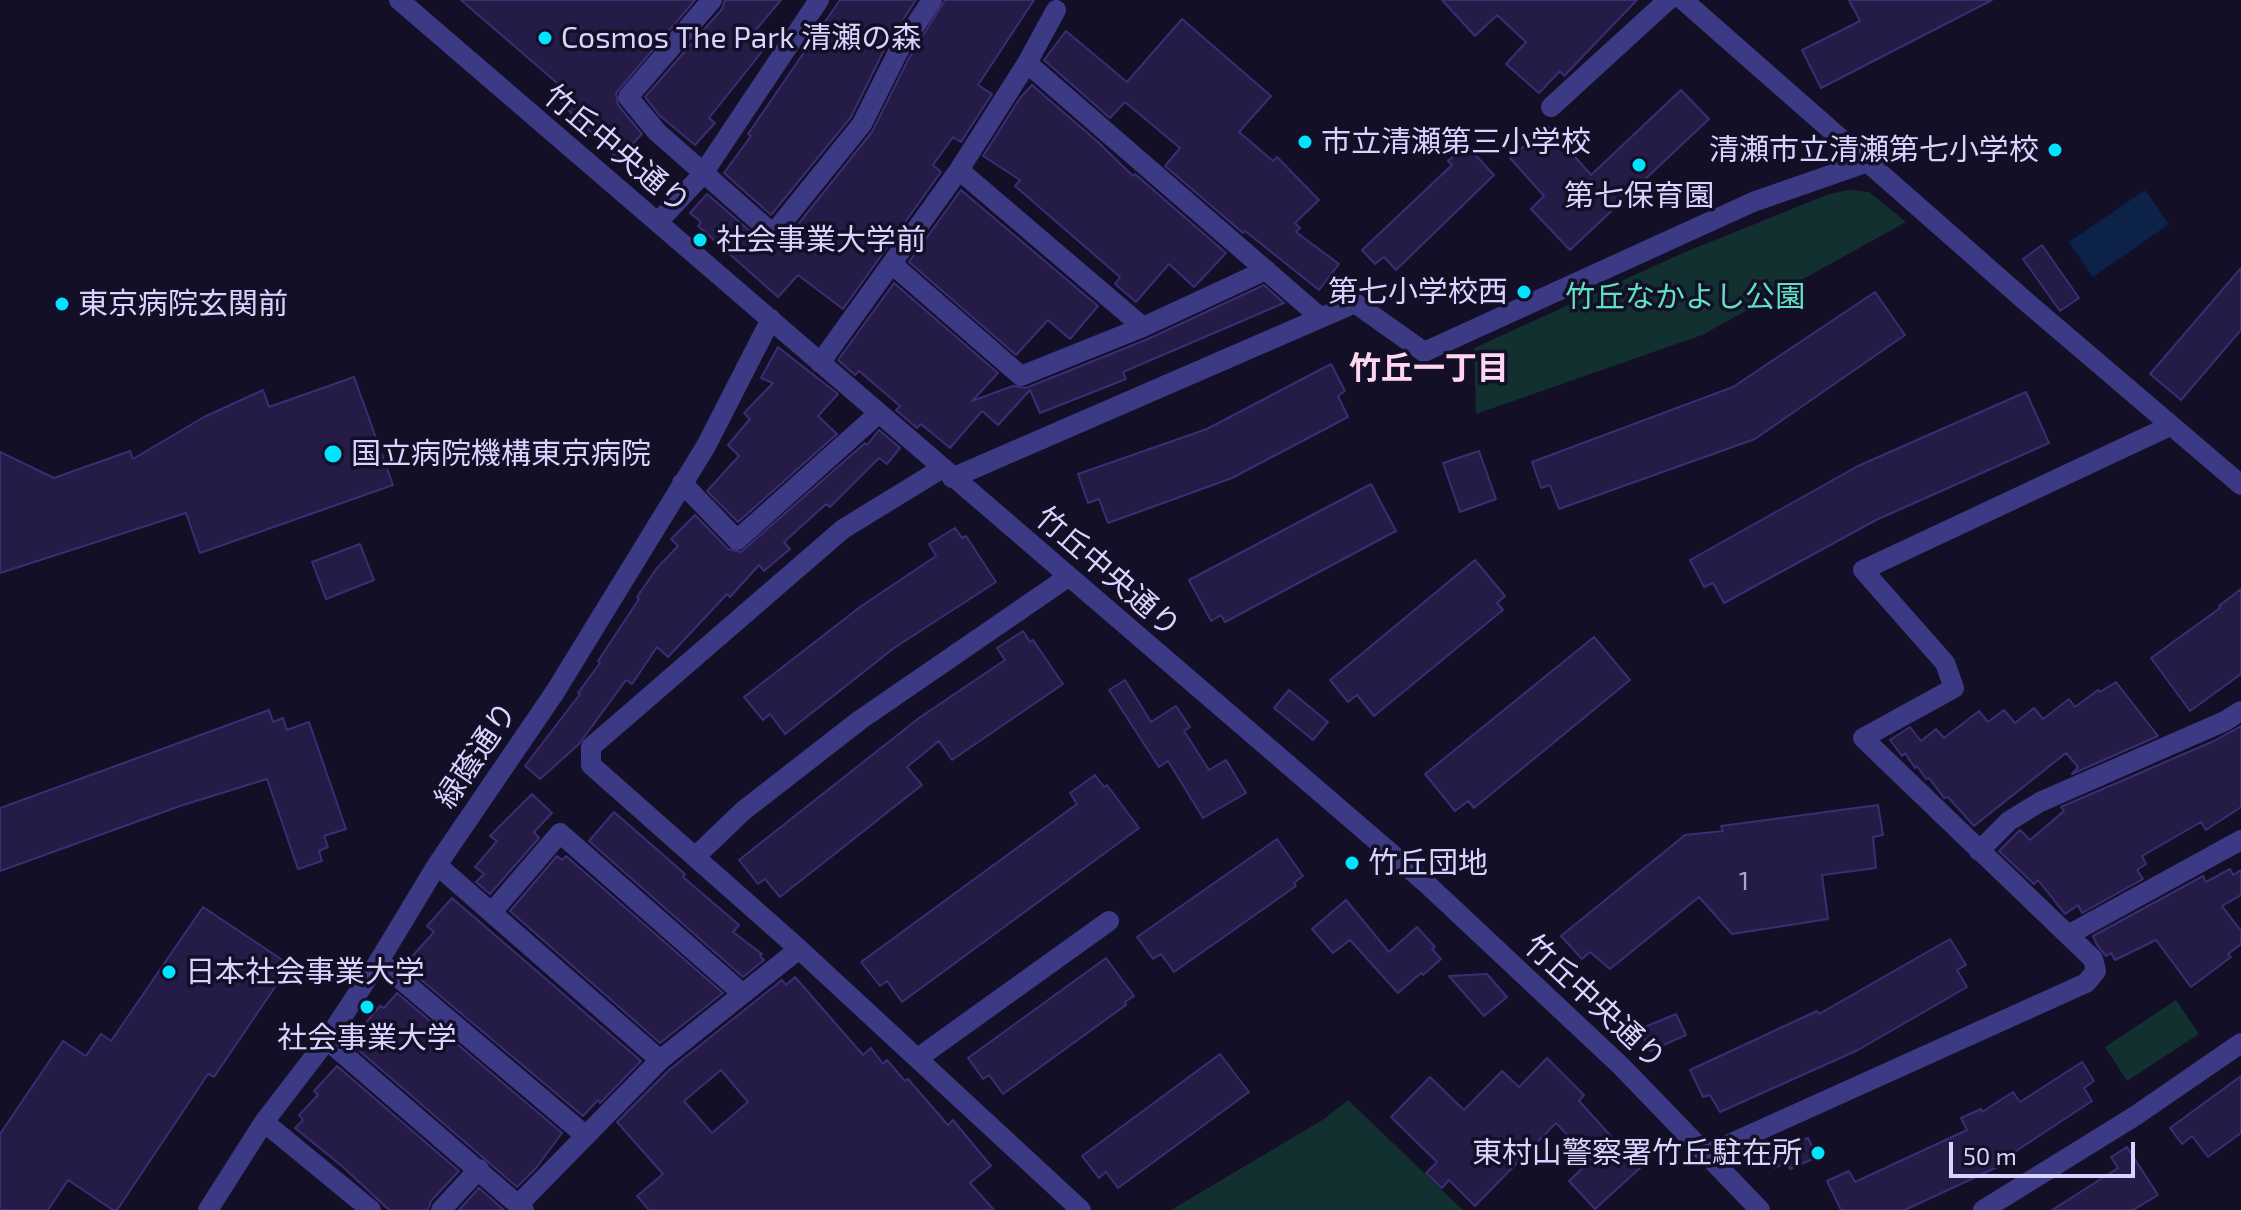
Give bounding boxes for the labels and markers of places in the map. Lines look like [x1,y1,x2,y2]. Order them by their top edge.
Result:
place label: Cosmos The Park 清瀬の森 [561,20,921,56]
marker: Cosmos The Park 清瀬の森 [536,29,554,47]
place label: 市立清瀬第三小学校 [1321,124,1591,160]
place label: 清瀬市立清瀬第七小学校 [1709,132,2039,168]
marker: 市立清瀬第三小学校 [1296,133,1314,151]
marker: 清瀬市立清瀬第七小学校 [2046,141,2064,159]
marker: 第七保育園 [1630,156,1648,174]
place label: 第七保育園 [1564,178,1714,214]
place label: 社会事業大学前 [716,222,926,258]
marker: 社会事業大学前 [691,231,709,249]
place label: 第七小学校西 [1328,274,1508,310]
marker: 第七小学校西 [1515,283,1533,301]
place label: 東京病院玄関前 [78,286,288,322]
marker: 東京病院玄関前 [53,295,71,313]
place label: 国立病院機構東京病院 [351,436,651,472]
marker: 国立病院機構東京病院 [322,443,344,465]
place label: 竹丘団地 [1368,845,1488,881]
marker: 竹丘団地 [1343,854,1361,872]
place label: 日本社会事業大学 [185,954,425,990]
marker: 日本社会事業大学 [160,963,178,981]
marker: 社会事業大学 [358,998,376,1016]
place label: 社会事業大学 [277,1020,457,1056]
place label: 東村山警察署竹丘駐在所 [1472,1135,1802,1171]
marker: 東村山警察署竹丘駐在所 [1809,1144,1827,1162]

